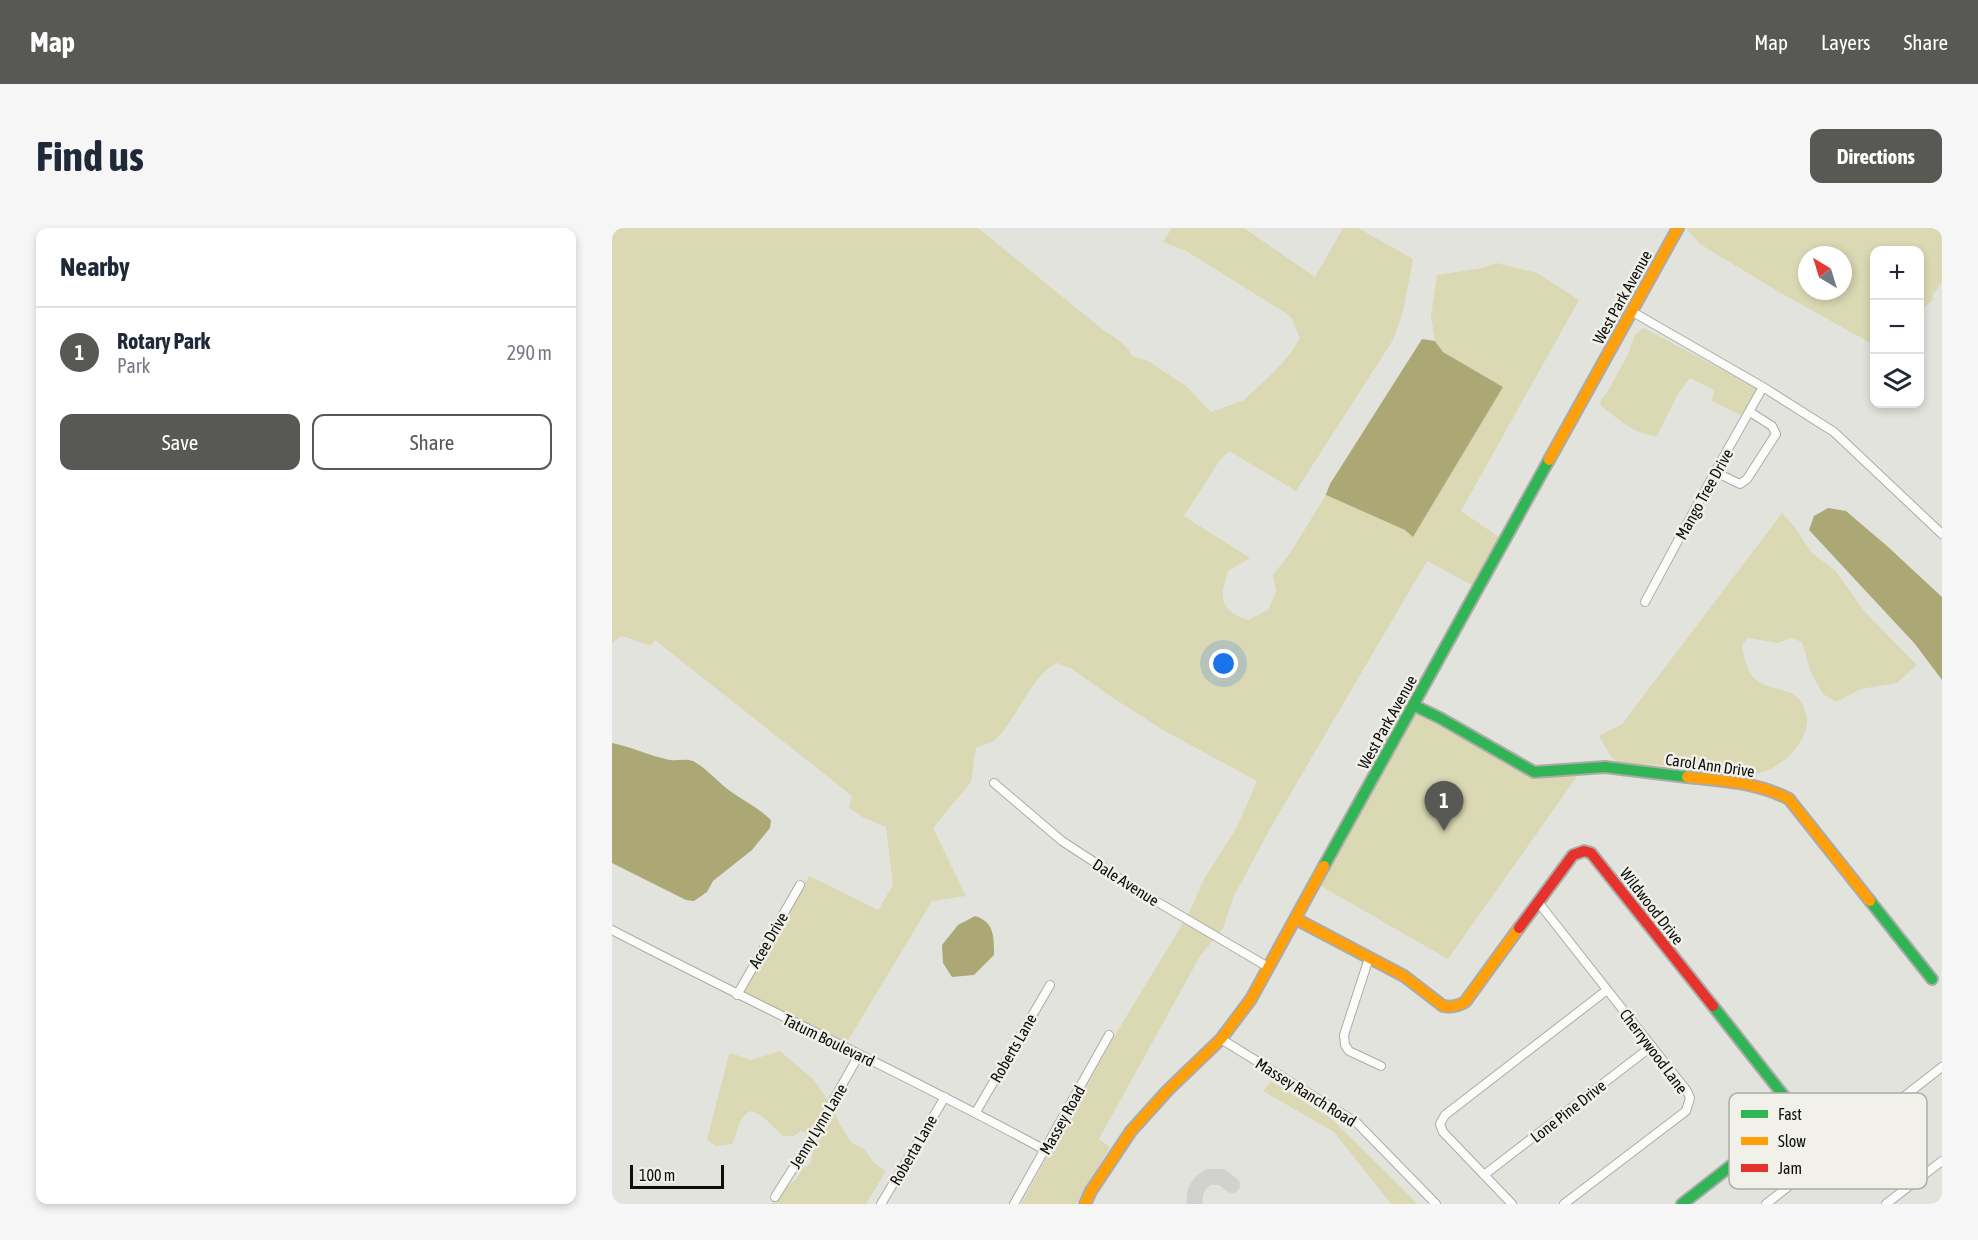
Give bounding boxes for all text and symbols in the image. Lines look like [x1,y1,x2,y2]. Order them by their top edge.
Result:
text: Map [30,26,75,58]
text: Map [1754,30,1788,54]
text: Layers [1821,30,1871,54]
text: Share [1904,30,1948,54]
button: Directions [1810,129,1942,183]
text: Find us [36,132,144,180]
north arrow [1798,246,1852,300]
map controls [1870,246,1924,408]
button: + [1870,246,1924,300]
street label: West Park Avenue [1589,247,1655,347]
text: Nearby [60,252,130,282]
button: − [1870,300,1924,354]
text: Rotary Park [117,328,210,354]
text: 1 [75,341,84,364]
text: 290 m [507,341,552,364]
text: Park [117,354,150,377]
button: layers [1870,354,1924,408]
button: Save [60,414,300,470]
button: Share [312,414,552,470]
street label: Mango Tree Drive [1672,446,1737,543]
your location [1209,649,1238,678]
street label: West Park Avenue [1354,672,1420,772]
street label: Carol Ann Drive [1664,750,1756,780]
pin: 1 [1424,782,1464,831]
street label: Dale Avenue [1090,855,1162,909]
street label: Wildwood Drive [1617,864,1687,948]
street label: Acee Drive [745,909,791,971]
street label: Cherrywood Lane [1616,1005,1692,1097]
street label: Tatum Boulevard [780,1010,878,1070]
street label: Roberts Lane [986,1011,1040,1085]
street label: Massey Ranch Road [1252,1054,1360,1131]
street label: Lone Pine Drive [1527,1076,1609,1146]
street label: Jenny Lynn Lane [786,1080,851,1172]
street label: Massey Road [1036,1082,1089,1158]
legend [1729,1093,1927,1189]
text: Fast [1778,1105,1802,1123]
street label: Roberta Lane [886,1112,940,1188]
text: Slow [1778,1132,1806,1150]
text: Jam [1778,1159,1802,1177]
scale bar [630,1162,724,1190]
text: 100 m [639,1166,675,1184]

